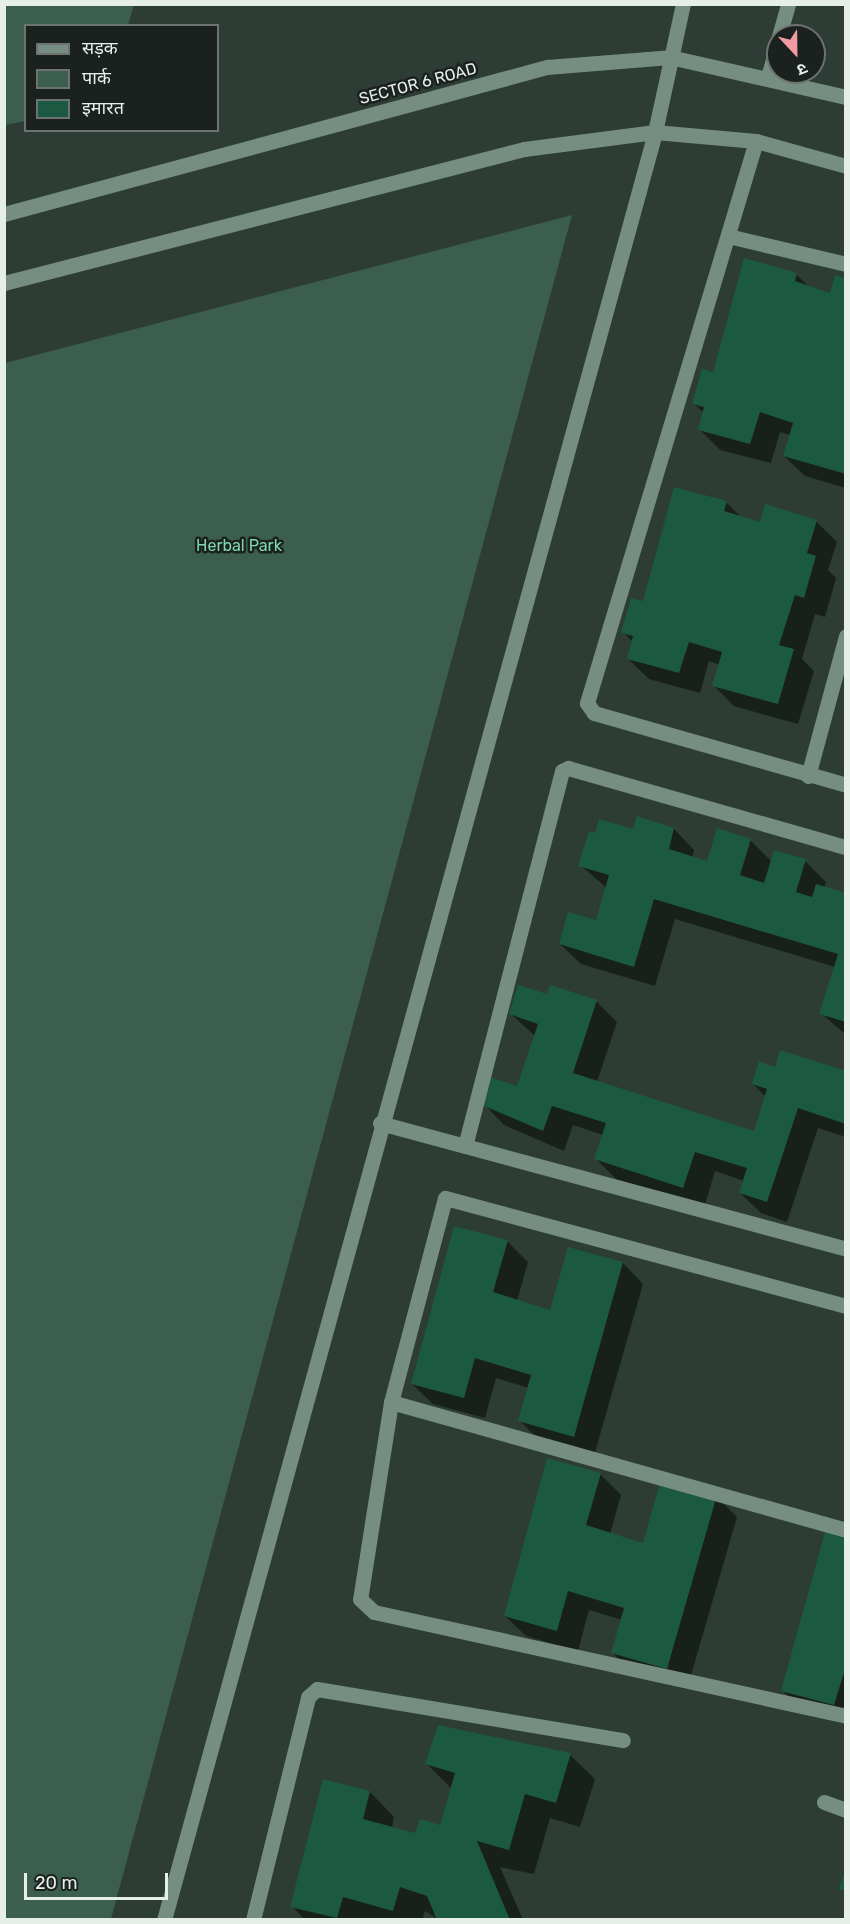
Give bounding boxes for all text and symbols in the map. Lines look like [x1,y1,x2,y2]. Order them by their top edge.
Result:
legend [24,24,219,132]
north arrow [766,24,826,84]
text: सड़क [82,37,118,59]
street label: SECTOR 6 ROAD [357,59,479,109]
text: उ [794,59,810,80]
text: पार्क [82,67,111,89]
text: इमारत [82,97,124,119]
park label: Herbal Park [196,536,282,556]
scale bar [27,1861,171,1899]
text: 20 m [35,1872,77,1894]

